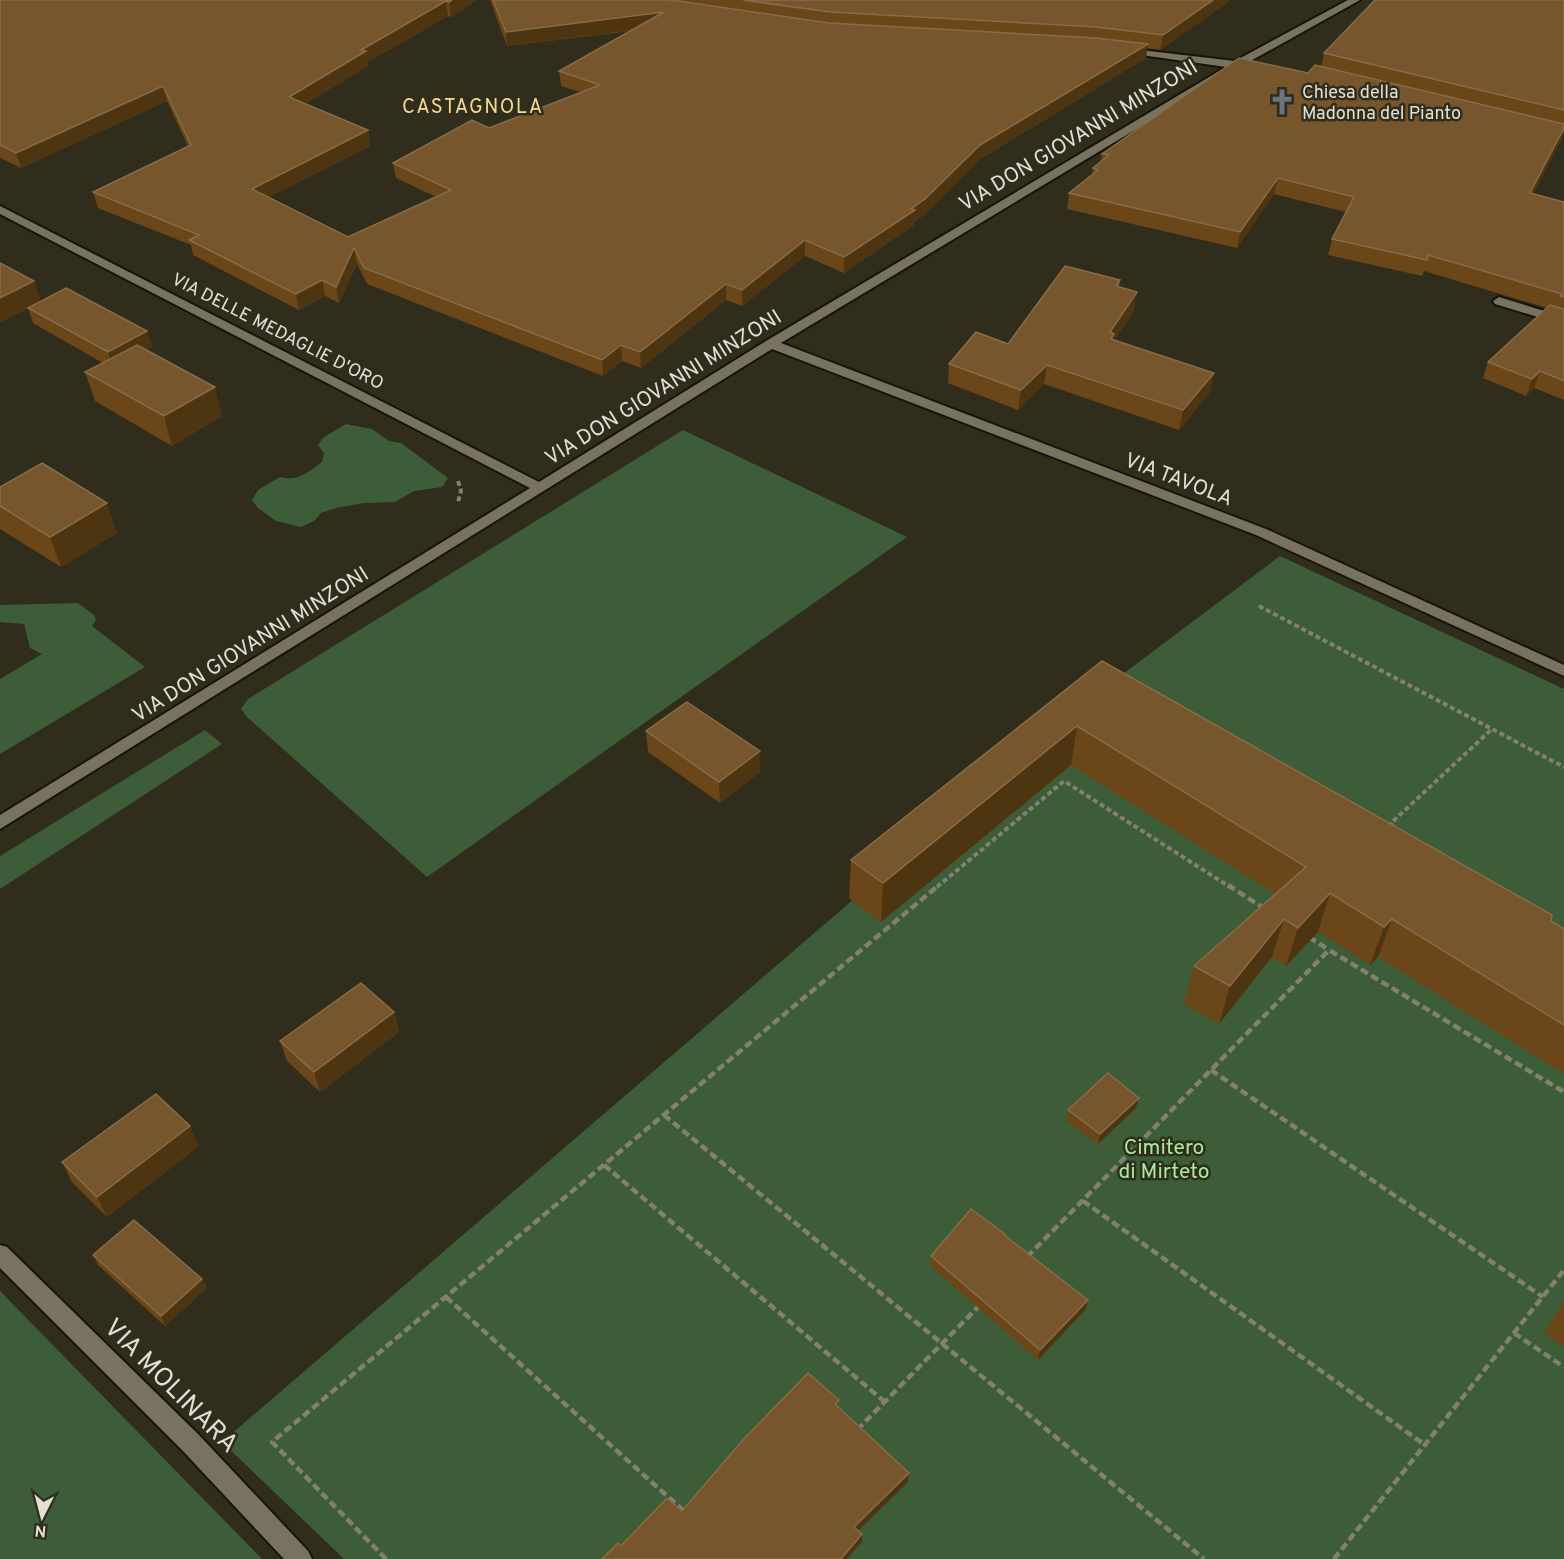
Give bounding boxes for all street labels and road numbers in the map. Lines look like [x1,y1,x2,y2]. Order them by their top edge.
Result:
street label: VIA DON GIOVANNI MINZONI [954,54,1203,218]
street label: VIA DELLE MEDAGLIE D'ORO [167,269,387,396]
street label: VIA DON GIOVANNI MINZONI [540,304,787,472]
street label: VIA TAVOLA [1120,447,1236,513]
street label: VIA DON GIOVANNI MINZONI [127,561,374,729]
street label: VIA MOLINARA [96,1312,245,1461]

